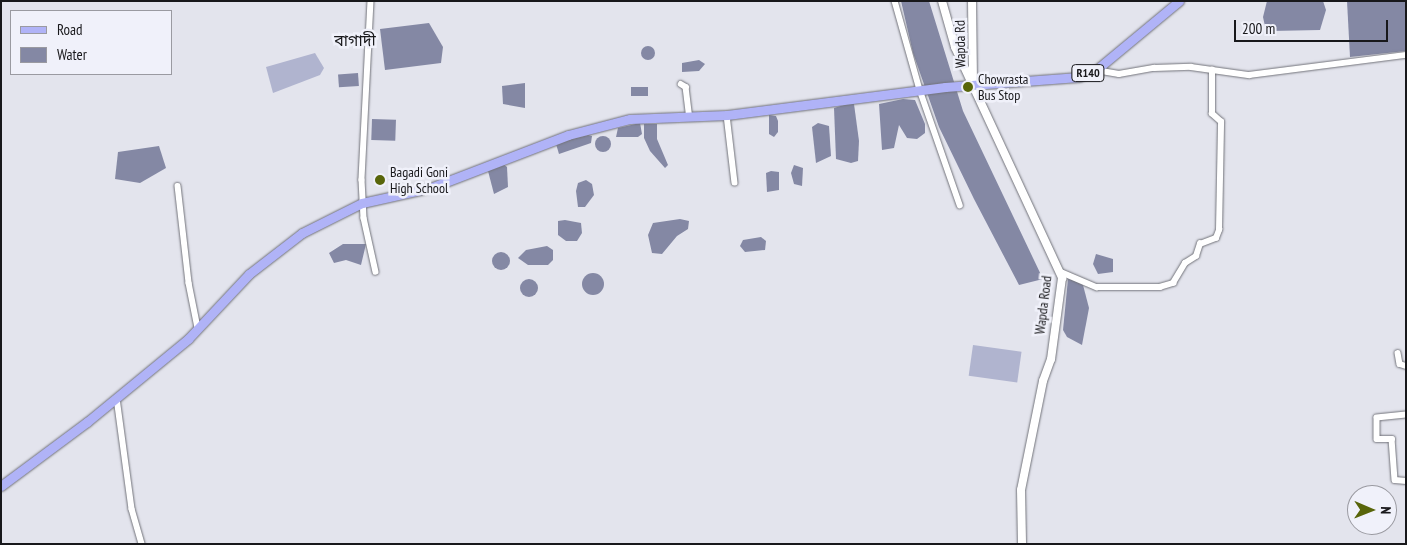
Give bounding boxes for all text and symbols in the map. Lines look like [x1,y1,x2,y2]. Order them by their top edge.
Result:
legend [10,10,172,75]
scale bar [1237,10,1391,42]
text: 200 m [1242,19,1275,38]
text: Road [57,20,83,39]
street label: Wapda Rd [951,20,969,68]
district label: বাগাদী [334,30,376,50]
text: Water [57,45,87,64]
road number: R140 [1070,64,1106,82]
place label: Chowrasta Bus Stop [978,71,1028,104]
marker: Chowrasta Bus Stop [962,81,974,93]
place label: Bagadi Goni High School [390,164,448,196]
marker: Bagadi Goni High School [374,174,386,186]
street label: Wapda Road [1031,275,1055,335]
north arrow [1347,485,1397,535]
text: N [1377,506,1395,514]

